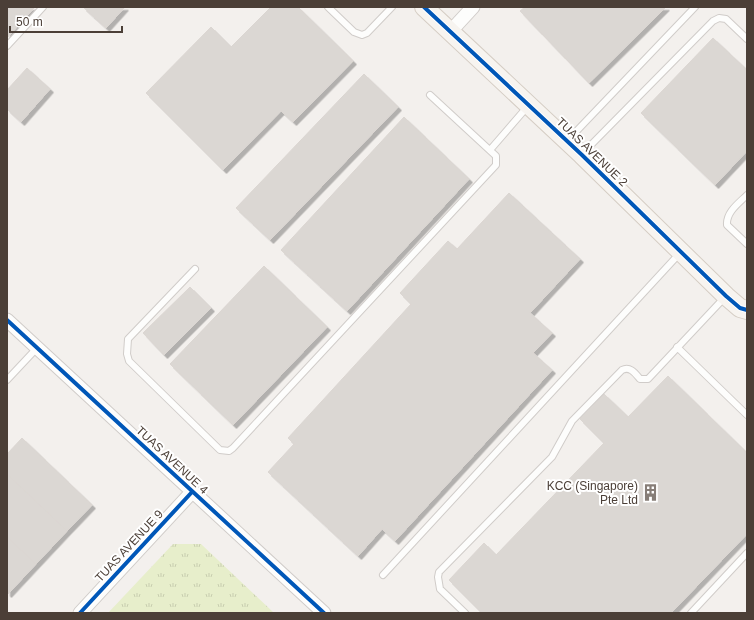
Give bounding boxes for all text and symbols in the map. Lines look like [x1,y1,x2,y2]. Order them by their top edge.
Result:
scale bar [10,8,122,34]
text: 50 m [16,15,43,29]
street label: TUAS AVENUE 2 [554,115,631,190]
street label: TUAS AVENUE 4 [133,423,211,497]
place label: KCC (Singapore) Pte Ltd [547,479,638,507]
building icon: KCC (Singapore) Pte Ltd [641,483,661,503]
street label: TUAS AVENUE 9 [92,507,166,585]

